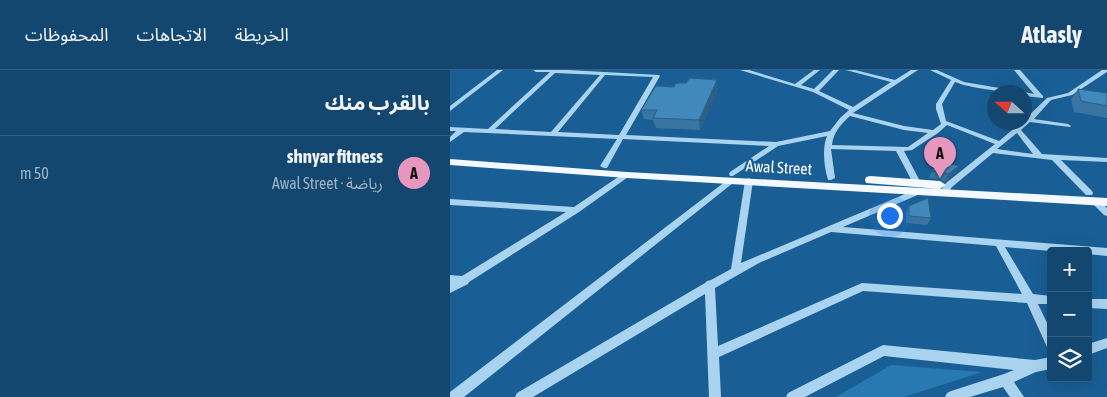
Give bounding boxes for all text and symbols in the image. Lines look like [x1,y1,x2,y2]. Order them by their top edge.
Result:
text: Atlasly [1021,21,1082,48]
text: المحفوظات [25,24,109,45]
text: الاتجاهات [137,24,207,45]
text: الخريطة [235,24,289,45]
north arrow [987,85,1032,130]
text: بالقرب منك [325,90,430,114]
pin: A [924,137,956,178]
text: shnyar fitness [287,145,383,167]
street label: Awal Street [745,156,813,178]
text: 50 m [20,164,49,182]
text: A [410,164,418,182]
text: رياضة · Awal Street [272,174,383,192]
your location [877,203,903,229]
map controls [1047,247,1092,382]
button: + [1047,247,1092,292]
button: − [1047,292,1092,337]
button: layers [1047,337,1092,382]

